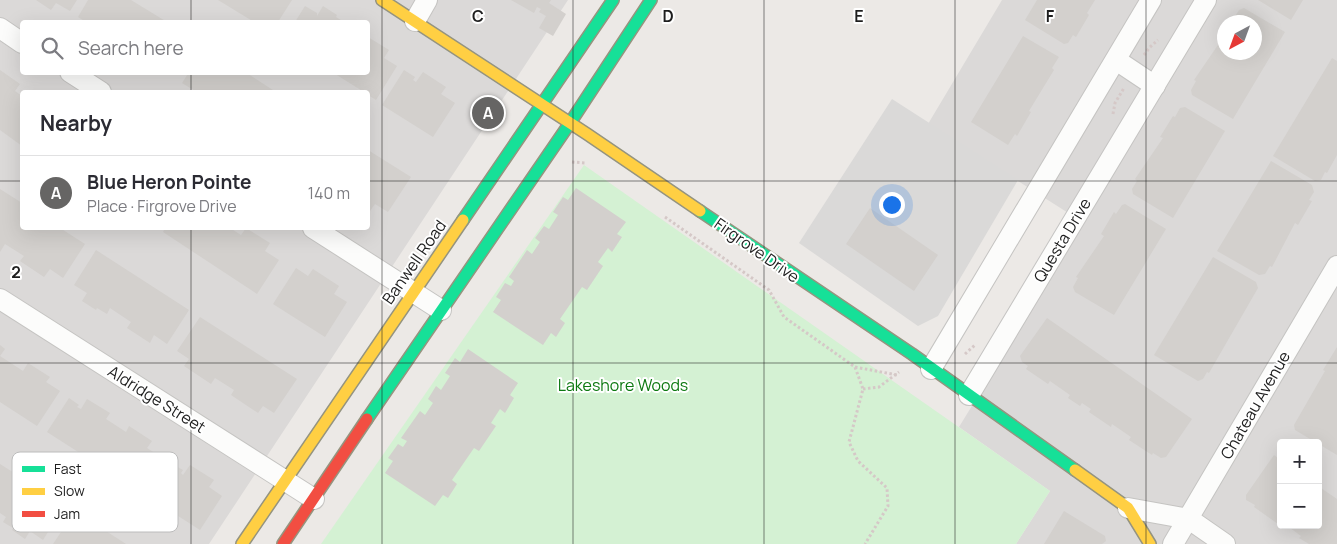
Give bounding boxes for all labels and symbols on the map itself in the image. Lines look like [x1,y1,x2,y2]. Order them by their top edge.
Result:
text: C [472,5,484,27]
text: D [662,5,674,27]
text: E [854,5,864,27]
text: F [1046,5,1055,27]
north arrow [1217,15,1262,60]
pin: A [472,94,504,132]
your location [879,192,905,218]
street label: Questa Drive [1028,194,1096,286]
street label: Firgrove Drive [710,213,804,287]
street label: Banwell Road [377,216,451,308]
text: 2 [11,261,21,283]
street label: Chateau Avenue [1215,347,1295,463]
street label: Aldridge Street [104,360,210,438]
park label: Lakeshore Woods [558,374,688,396]
legend [12,452,178,532]
text: Fast [54,459,82,478]
text: Slow [54,481,85,500]
text: Jam [54,504,80,523]

